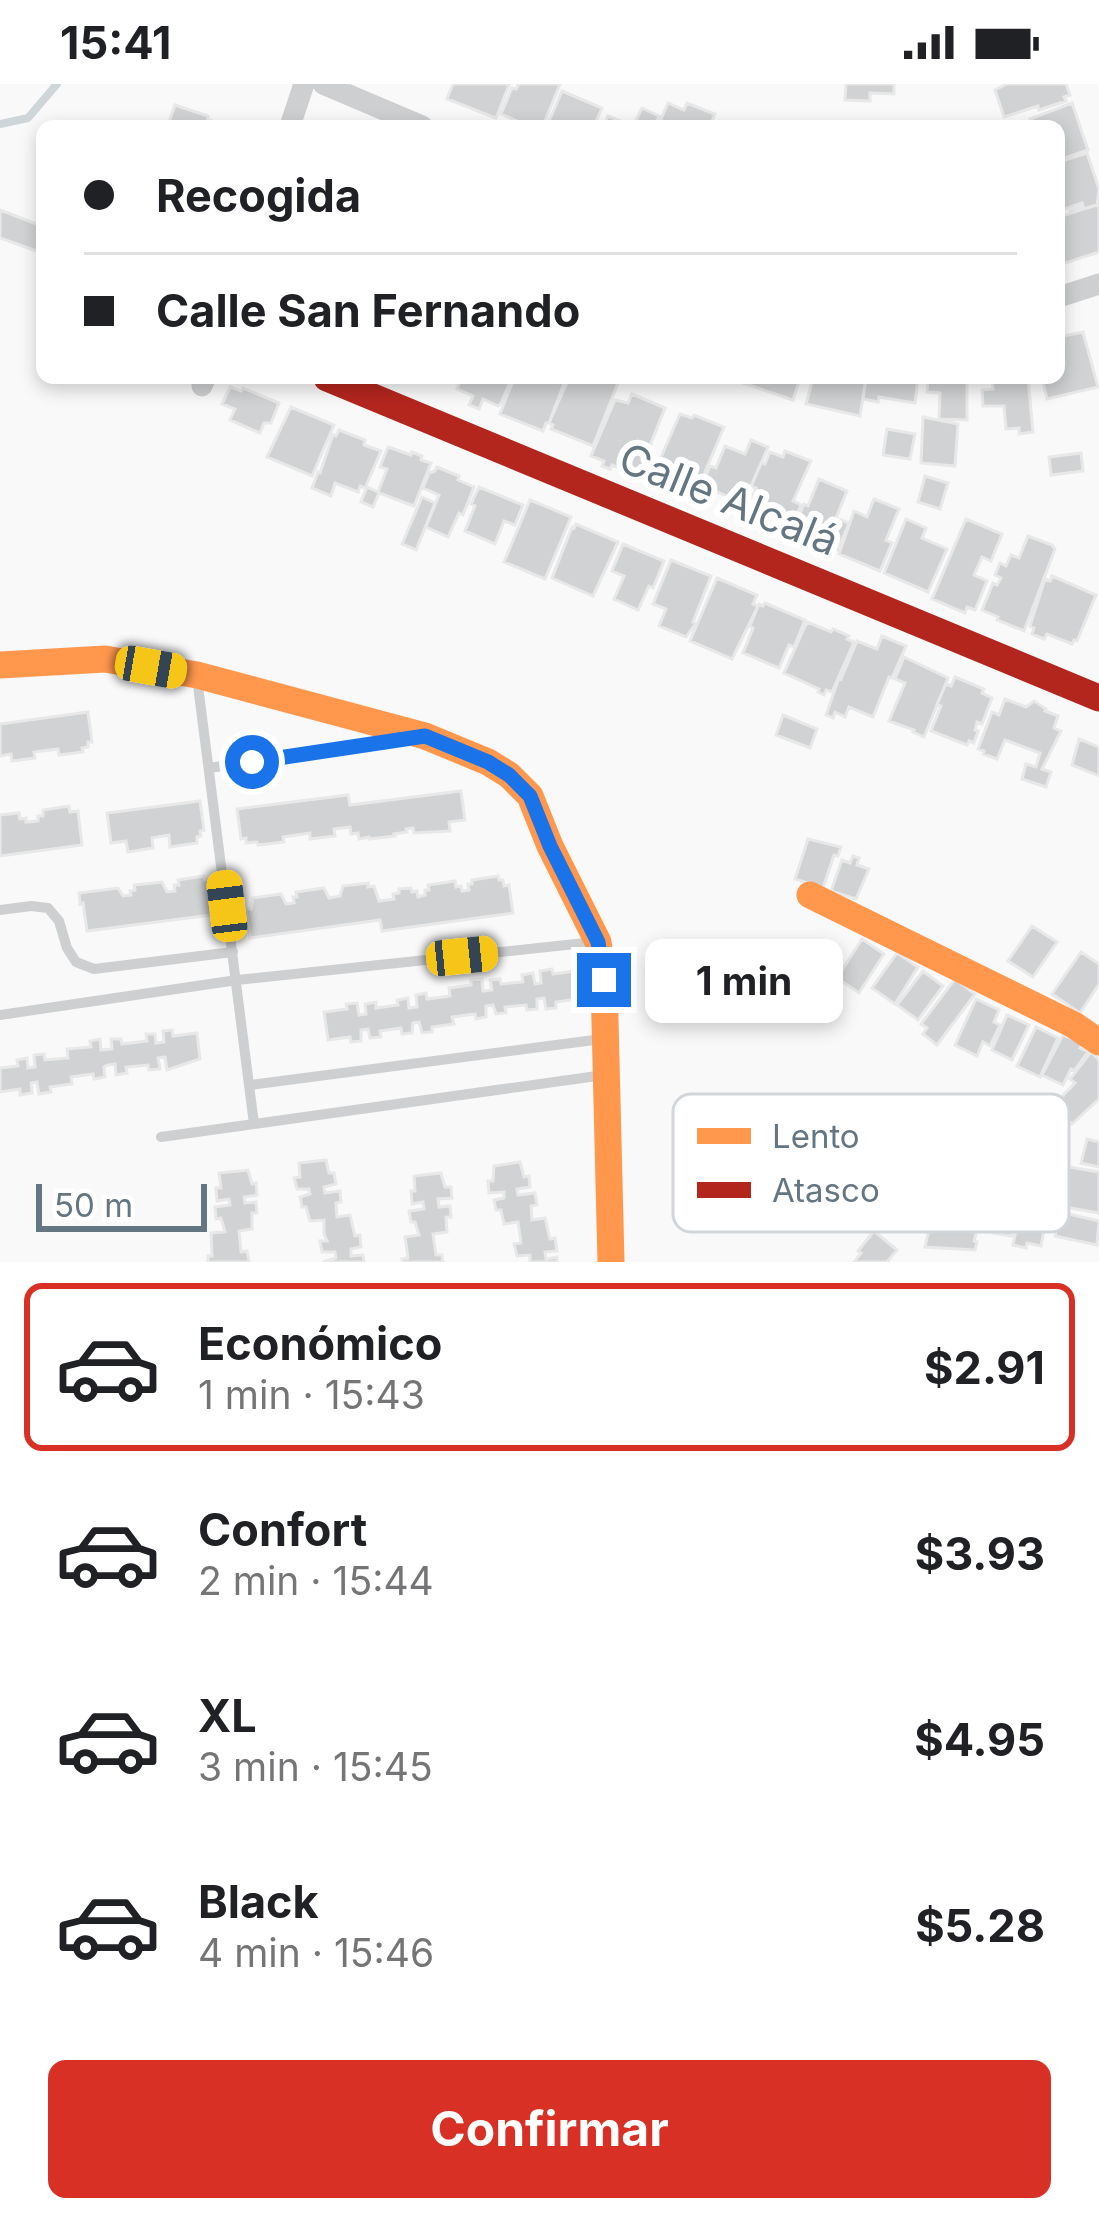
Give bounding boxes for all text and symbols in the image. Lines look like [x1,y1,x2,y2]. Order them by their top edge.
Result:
text: 15:41 [60,15,171,70]
text: Recogida [156,168,361,223]
text: Calle San Fernando [156,283,580,338]
street label: Calle Alcalá [612,431,846,566]
car [112,643,190,691]
route start [225,735,279,789]
car [205,868,249,944]
car [424,934,500,978]
callout: 1 min [646,938,844,1022]
route end [577,953,631,1007]
text: 1 min [696,957,792,1004]
legend [673,1094,1069,1232]
text: Lento [772,1116,860,1156]
text: Atasco [772,1170,880,1210]
scale bar [36,1178,207,1231]
text: 50 m [54,1185,133,1225]
icon: car [54,1313,162,1421]
text: Económico [198,1316,442,1371]
text: $2.91 [924,1340,1045,1395]
text: 1 min · 15:43 [198,1371,425,1418]
icon: car [54,1499,162,1607]
text: Confort [198,1502,367,1557]
text: $3.93 [915,1526,1045,1581]
text: 2 min · 15:44 [198,1557,434,1604]
icon: car [54,1685,162,1793]
text: XL [198,1688,257,1743]
text: $4.95 [914,1712,1045,1767]
text: 3 min · 15:45 [198,1743,433,1790]
icon: car [54,1871,162,1979]
text: Black [198,1874,319,1929]
text: $5.28 [915,1898,1045,1953]
text: 4 min · 15:46 [198,1929,434,1976]
button: Confirmar [48,2060,1051,2198]

